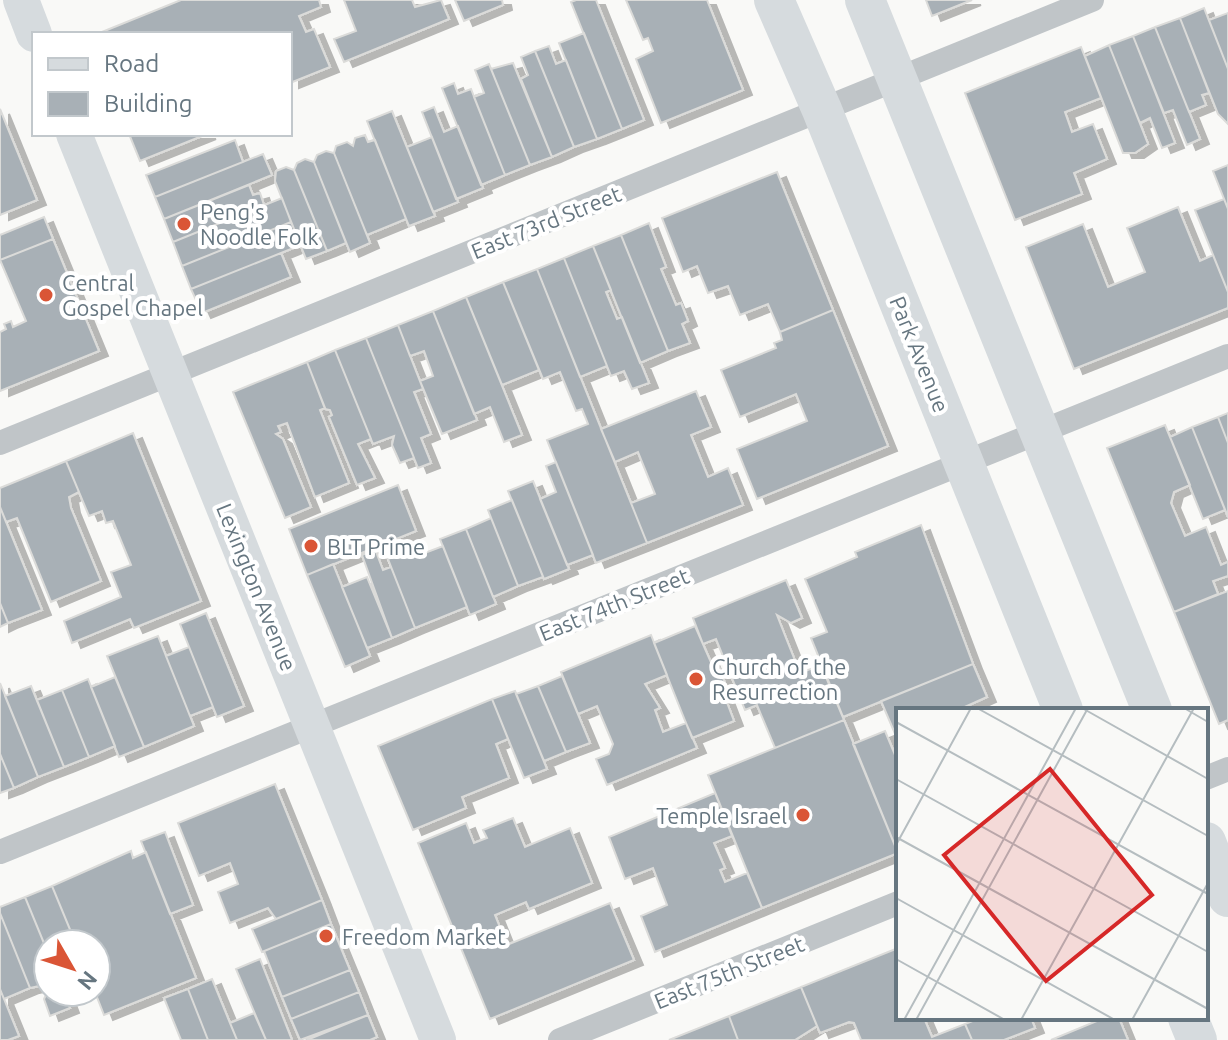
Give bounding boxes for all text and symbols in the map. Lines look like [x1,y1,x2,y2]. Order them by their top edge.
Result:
legend [32,32,292,136]
text: Road [104,50,159,77]
text: Building [104,90,192,117]
street label: East 73rd Street [467,180,625,263]
place label: Peng's Noodle Folk [200,199,319,249]
marker: Peng's Noodle Folk [175,215,193,233]
place label: Central Gospel Chapel [62,270,203,320]
marker: Central Gospel Chapel [37,286,55,304]
street label: Park Avenue [885,292,955,416]
street label: Lexington Avenue [212,500,302,674]
place label: BLT Prime [327,534,425,559]
marker: BLT Prime [302,537,320,555]
street label: East 74th Street [535,562,693,645]
place label: Church of the Resurrection [712,654,846,704]
marker: Church of the Resurrection [687,670,705,688]
inset map [896,708,1208,1020]
place label: Temple Israel [656,803,787,828]
marker: Temple Israel [794,806,812,824]
place label: Freedom Market [342,924,506,949]
marker: Freedom Market [317,927,335,945]
north arrow [32,928,112,1008]
street label: East 75th Street [650,930,808,1013]
text: N [73,967,103,995]

